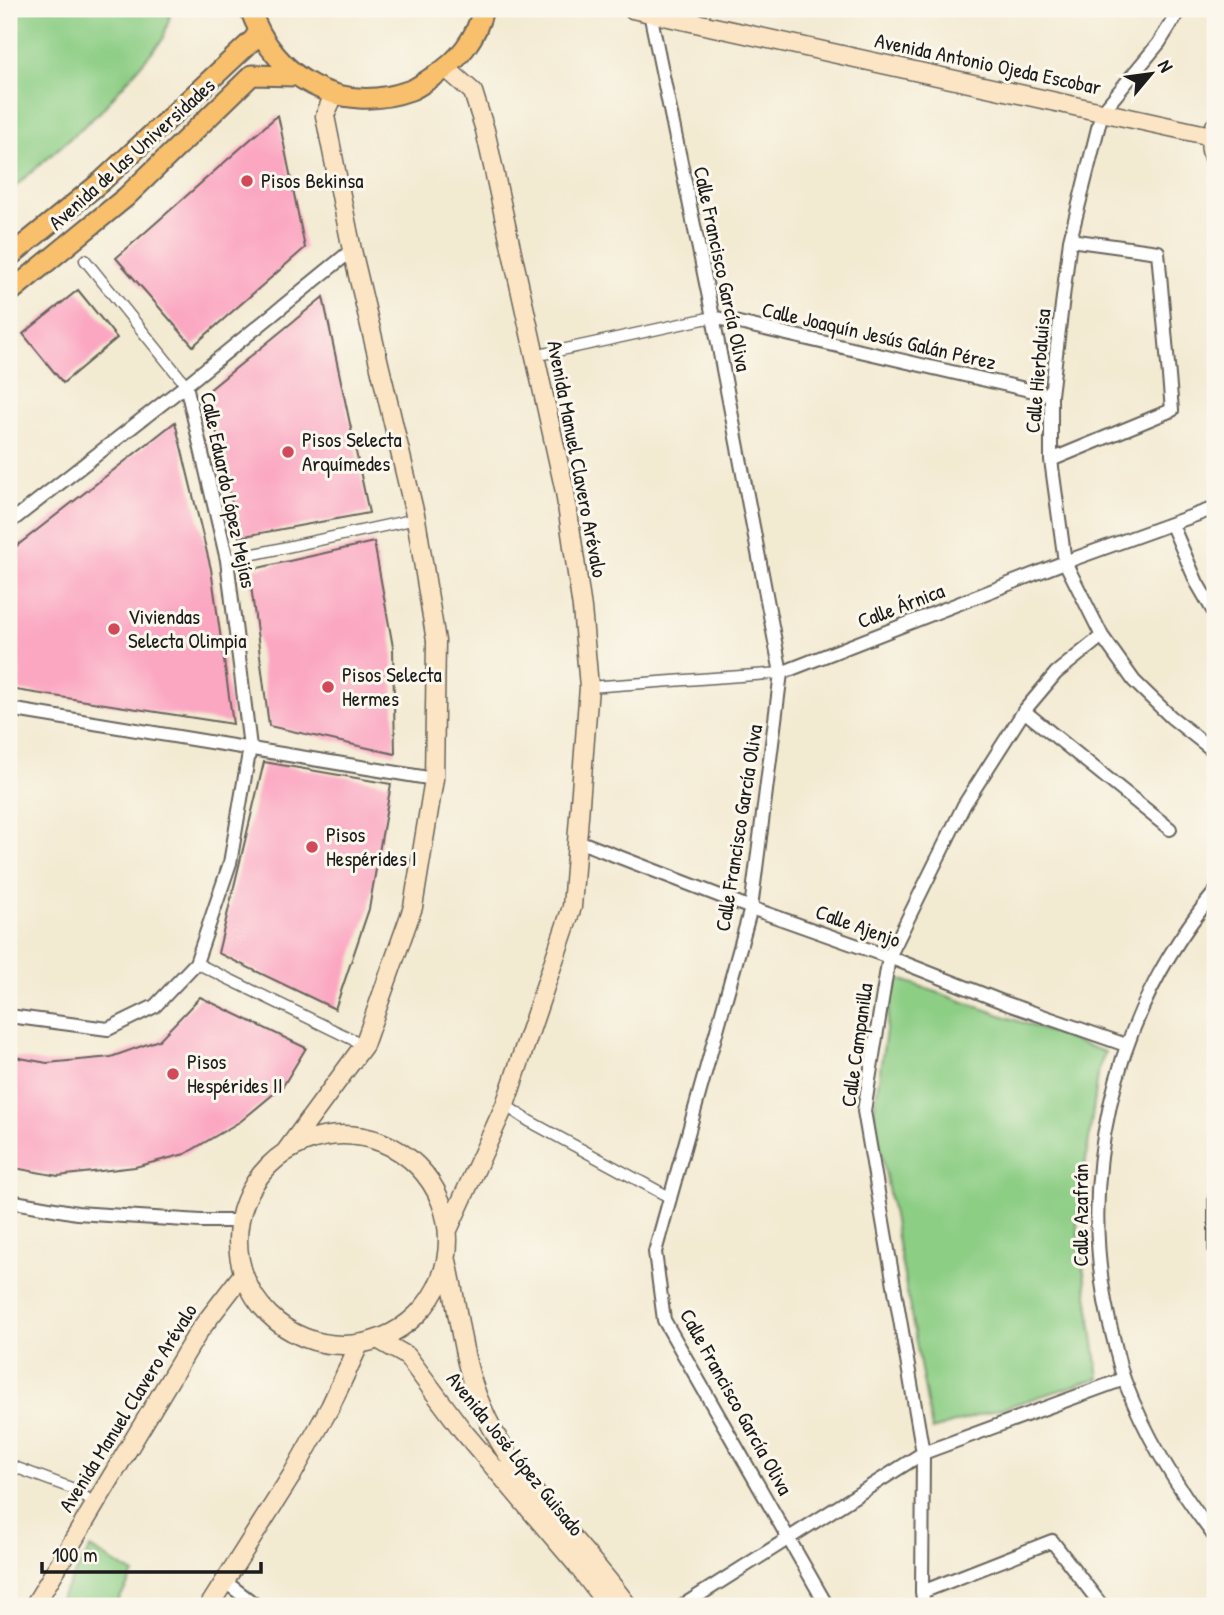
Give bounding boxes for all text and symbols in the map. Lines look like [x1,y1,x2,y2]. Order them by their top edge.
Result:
street label: Avenida Antonio Ojeda Escobar [872,25,1104,102]
north arrow [1116,38,1186,108]
text: N [1152,55,1180,76]
street label: Avenida de las Universidades [42,71,221,236]
street label: Calle Francisco García Oliva [687,164,758,374]
place label: Pisos Bekinsa [261,166,364,195]
marker: Pisos Bekinsa [239,173,255,189]
street label: Calle Joaquín Jesús Galán Pérez [759,294,999,377]
street label: Calle Hierbaluisa [1018,308,1057,434]
street label: Avenida Manuel Clavero Arévalo [540,338,615,580]
street label: Calle Eduardo López Mejías [194,389,263,591]
place label: Pisos Selecta Arquímedes [302,425,402,478]
marker: Pisos Selecta Arquímedes [280,444,296,460]
street label: Calle Árnica [853,576,948,635]
place label: Viviendas Selecta Olimpia [128,602,247,655]
marker: Viviendas Selecta Olimpia [106,621,122,637]
place label: Pisos Selecta Hermes [342,660,442,713]
marker: Pisos Selecta Hermes [320,679,336,695]
street label: Calle Francisco García Oliva [708,722,769,933]
place label: Pisos Hespérides I [326,820,417,873]
marker: Pisos Hespérides I [304,839,320,855]
street label: Calle Ajenjo [812,897,905,954]
street label: Calle Campanilla [833,981,880,1109]
place label: Pisos Hespérides II [187,1047,283,1100]
marker: Pisos Hespérides II [165,1066,181,1082]
street label: Calle Azafrán [1066,1164,1095,1266]
street label: Avenida Manuel Clavero Arévalo [52,1298,204,1517]
street label: Calle Francisco García Oliva [673,1303,800,1500]
street label: Avenida José López Guisado [440,1365,591,1542]
scale bar [42,1531,261,1575]
text: 100 m [52,1540,98,1569]

